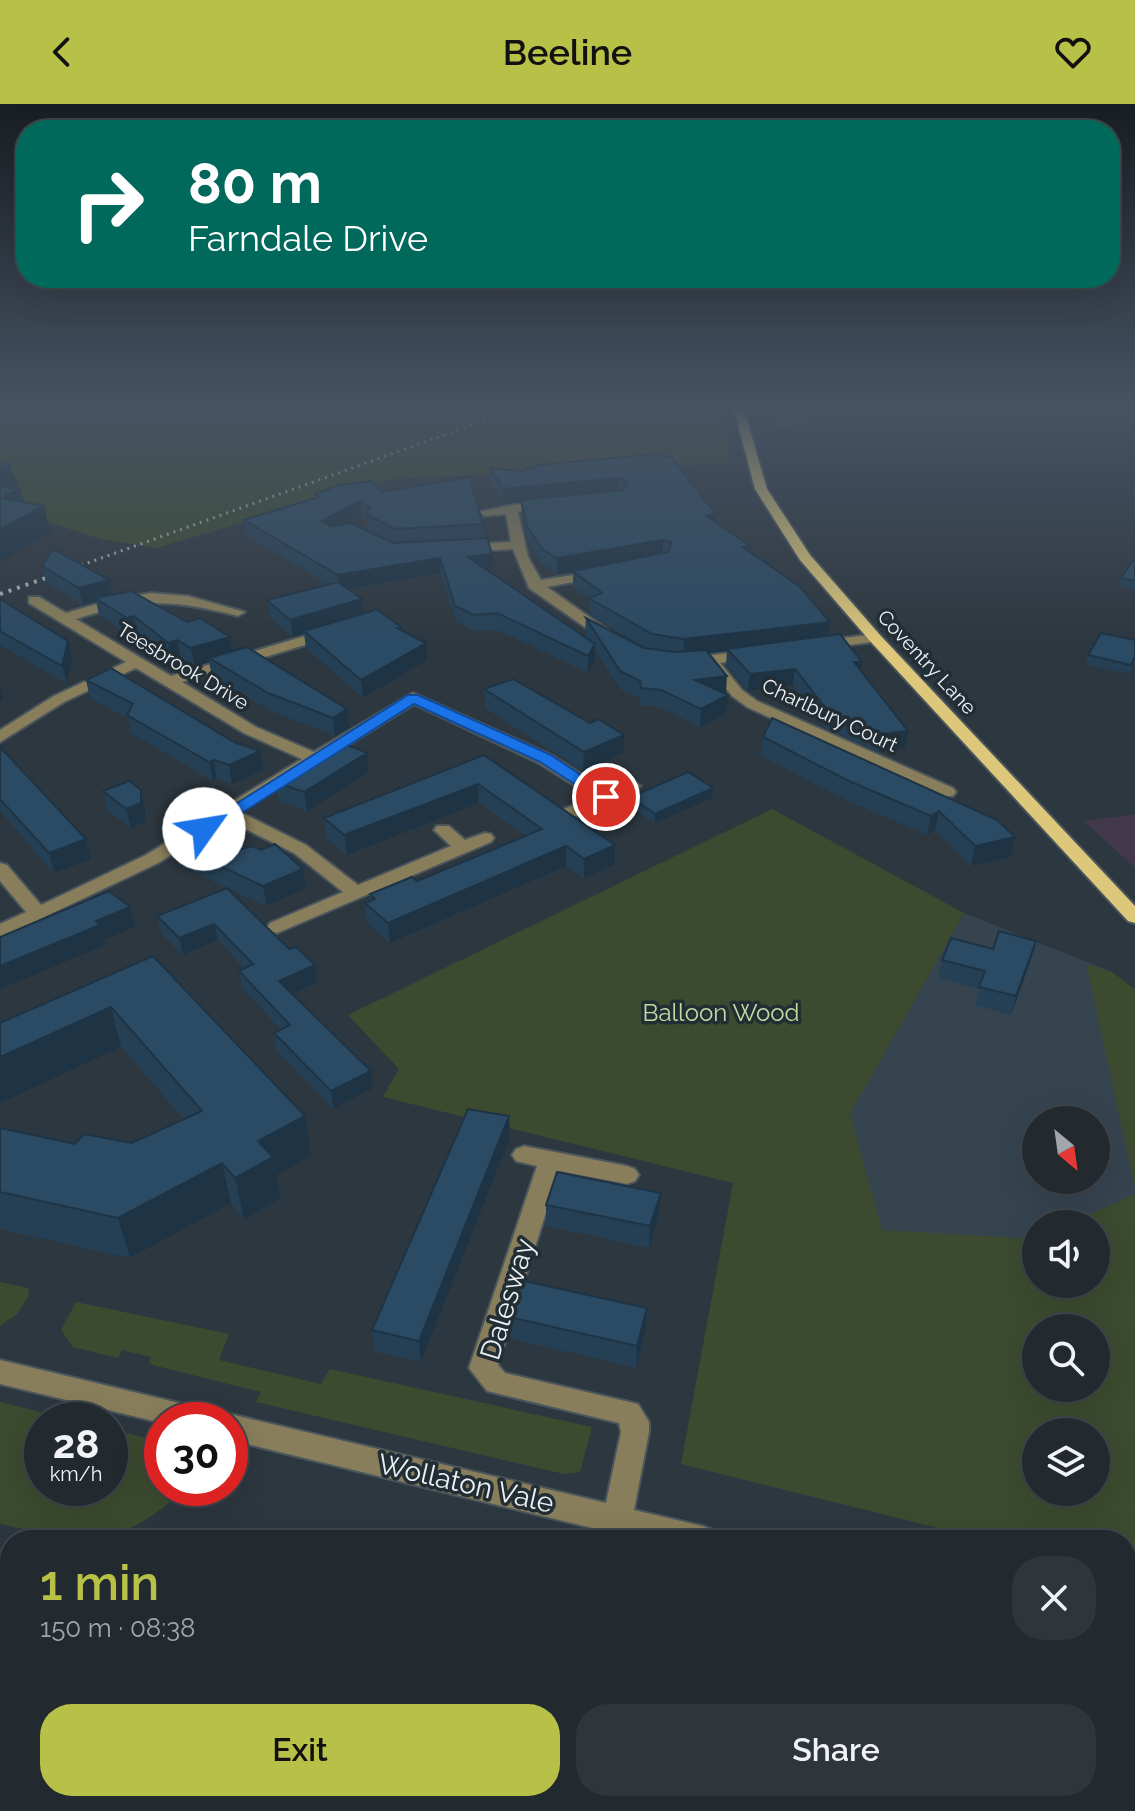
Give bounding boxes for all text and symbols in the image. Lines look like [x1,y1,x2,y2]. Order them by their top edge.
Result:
icon: back [40,30,84,74]
icon: heart [1051,30,1095,74]
text: Beeline [503,31,632,73]
text: 80 m [188,150,322,216]
icon: right [56,152,160,256]
text: Farndale Drive [188,217,428,259]
street label: Coventry Lane [873,605,982,719]
street label: Teesbrook Drive [113,617,253,715]
street label: Charlbury Court [758,673,902,757]
pin [572,763,640,831]
icon: arrive [584,775,628,819]
position arrow [162,787,246,871]
park label: Balloon Wood [643,998,799,1027]
north arrow [1022,1106,1110,1194]
map controls [1022,1106,1110,1506]
button: sound [1022,1210,1110,1298]
street label: Dalesway [473,1235,542,1364]
button: search [1022,1314,1110,1402]
speed limit sign: 30 [144,1402,248,1506]
button: layers [1022,1418,1110,1506]
text: 28 [53,1420,99,1467]
street label: Wollaton Vale [375,1447,557,1520]
text: km/h [50,1462,102,1486]
text: 1 min [40,1555,159,1611]
button: close [1012,1556,1096,1640]
text: 150 m · 08:38 [40,1613,195,1643]
button: Exit [40,1704,560,1796]
button: Share [576,1704,1096,1796]

